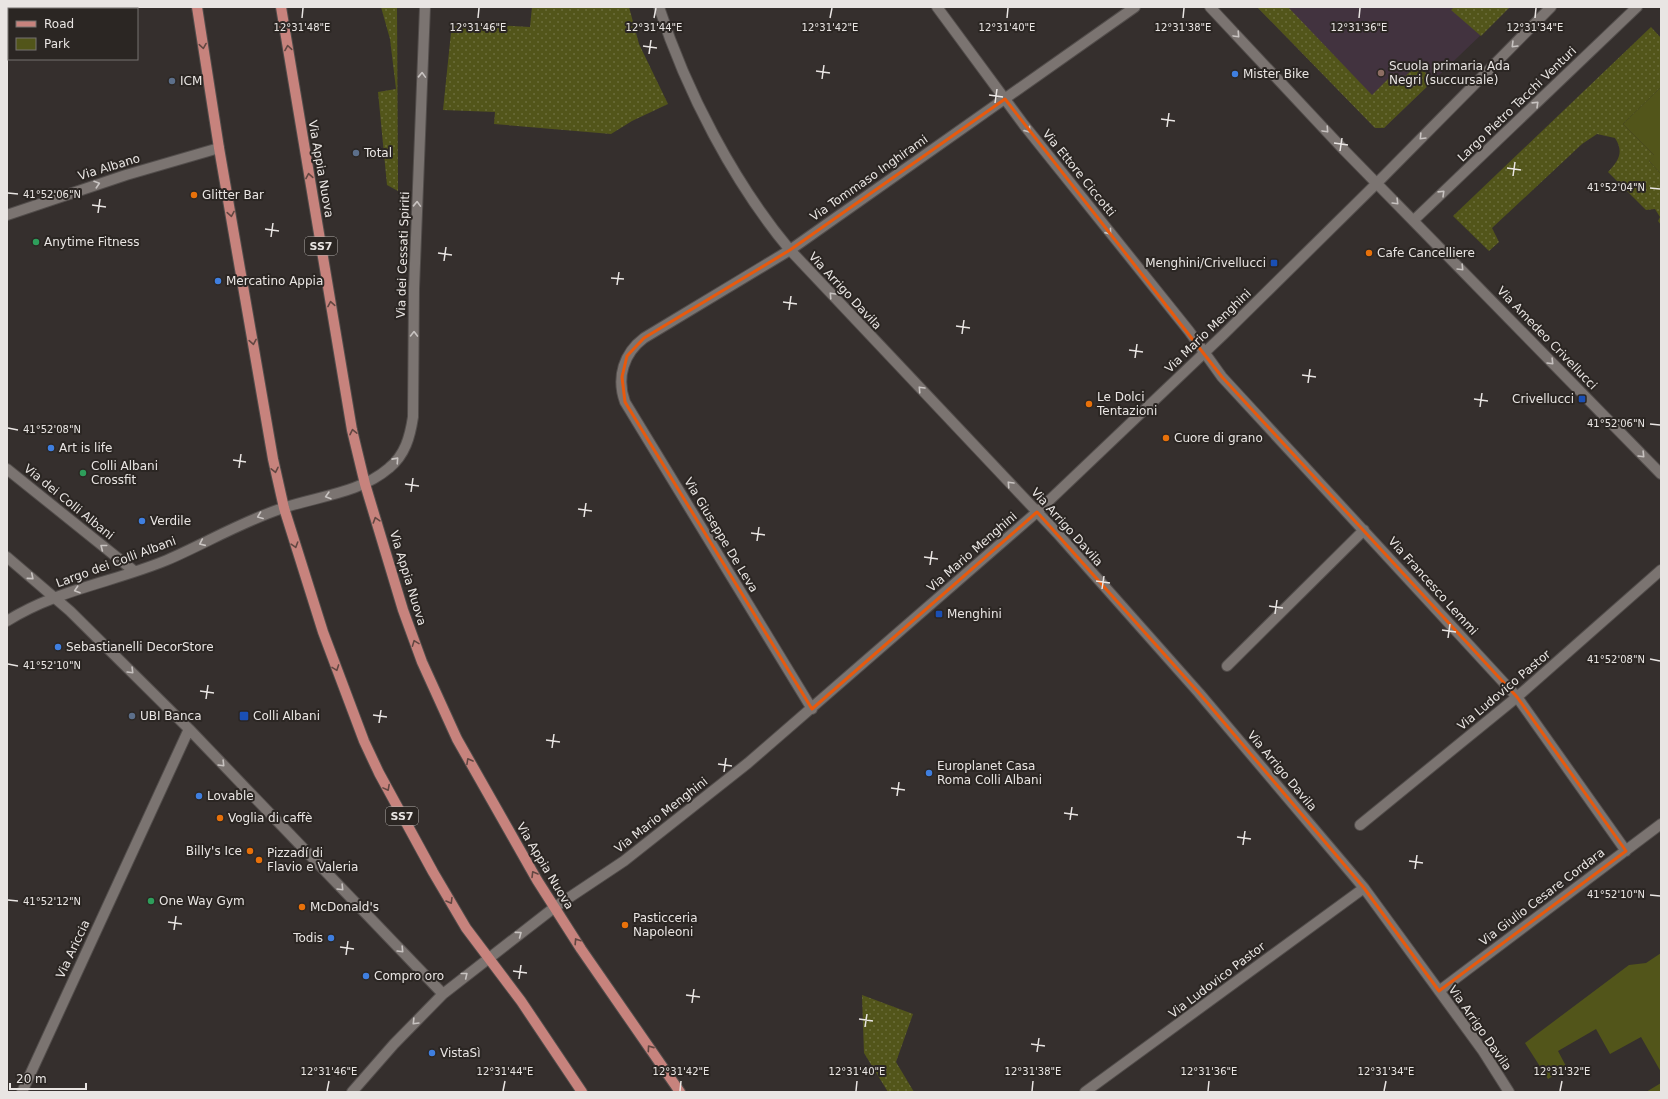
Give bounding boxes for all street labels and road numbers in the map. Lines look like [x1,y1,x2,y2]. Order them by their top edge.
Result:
street label: Largo Pietro Tacchi Venturi [1455,44,1579,164]
street label: Via Appia Nuova [306,119,336,219]
street label: Via Ettore Ciccotti [1040,127,1118,219]
street label: Via Tommaso Inghirami [808,132,930,224]
street label: Via Albano [76,151,142,183]
street label: Via dei Cessati Spiriti [394,191,412,319]
road number: SS7 [305,237,337,255]
street label: Via Arrigo Davila [806,250,884,332]
street label: Via Amedeo Crivellucci [1494,284,1600,392]
street label: Via Mario Menghini [1162,286,1254,376]
street label: Via dei Colli Albani [21,461,117,543]
street label: Via Giuseppe De Leva [681,475,761,595]
street label: Via Arrigo Davila [1028,485,1106,569]
street label: Via Mario Menghini [924,509,1020,595]
street label: Via Appia Nuova [387,529,429,627]
street label: Largo dei Colli Albani [54,534,178,590]
street label: Via Francesco Lemmi [1385,534,1481,638]
street label: Via Ludovico Pastor [1455,647,1553,733]
street label: Via Arrigo Davila [1244,728,1320,814]
street label: Via Mario Menghini [612,774,710,856]
road number: SS7 [386,807,418,825]
street label: Via Appia Nuova [514,820,576,912]
street label: Via Giulio Cesare Cordara [1477,845,1607,949]
street label: Via Ariccia [53,918,93,980]
street label: Via Ludovico Pastor [1166,939,1268,1021]
street label: Via Arrigo Davila [1446,983,1514,1073]

